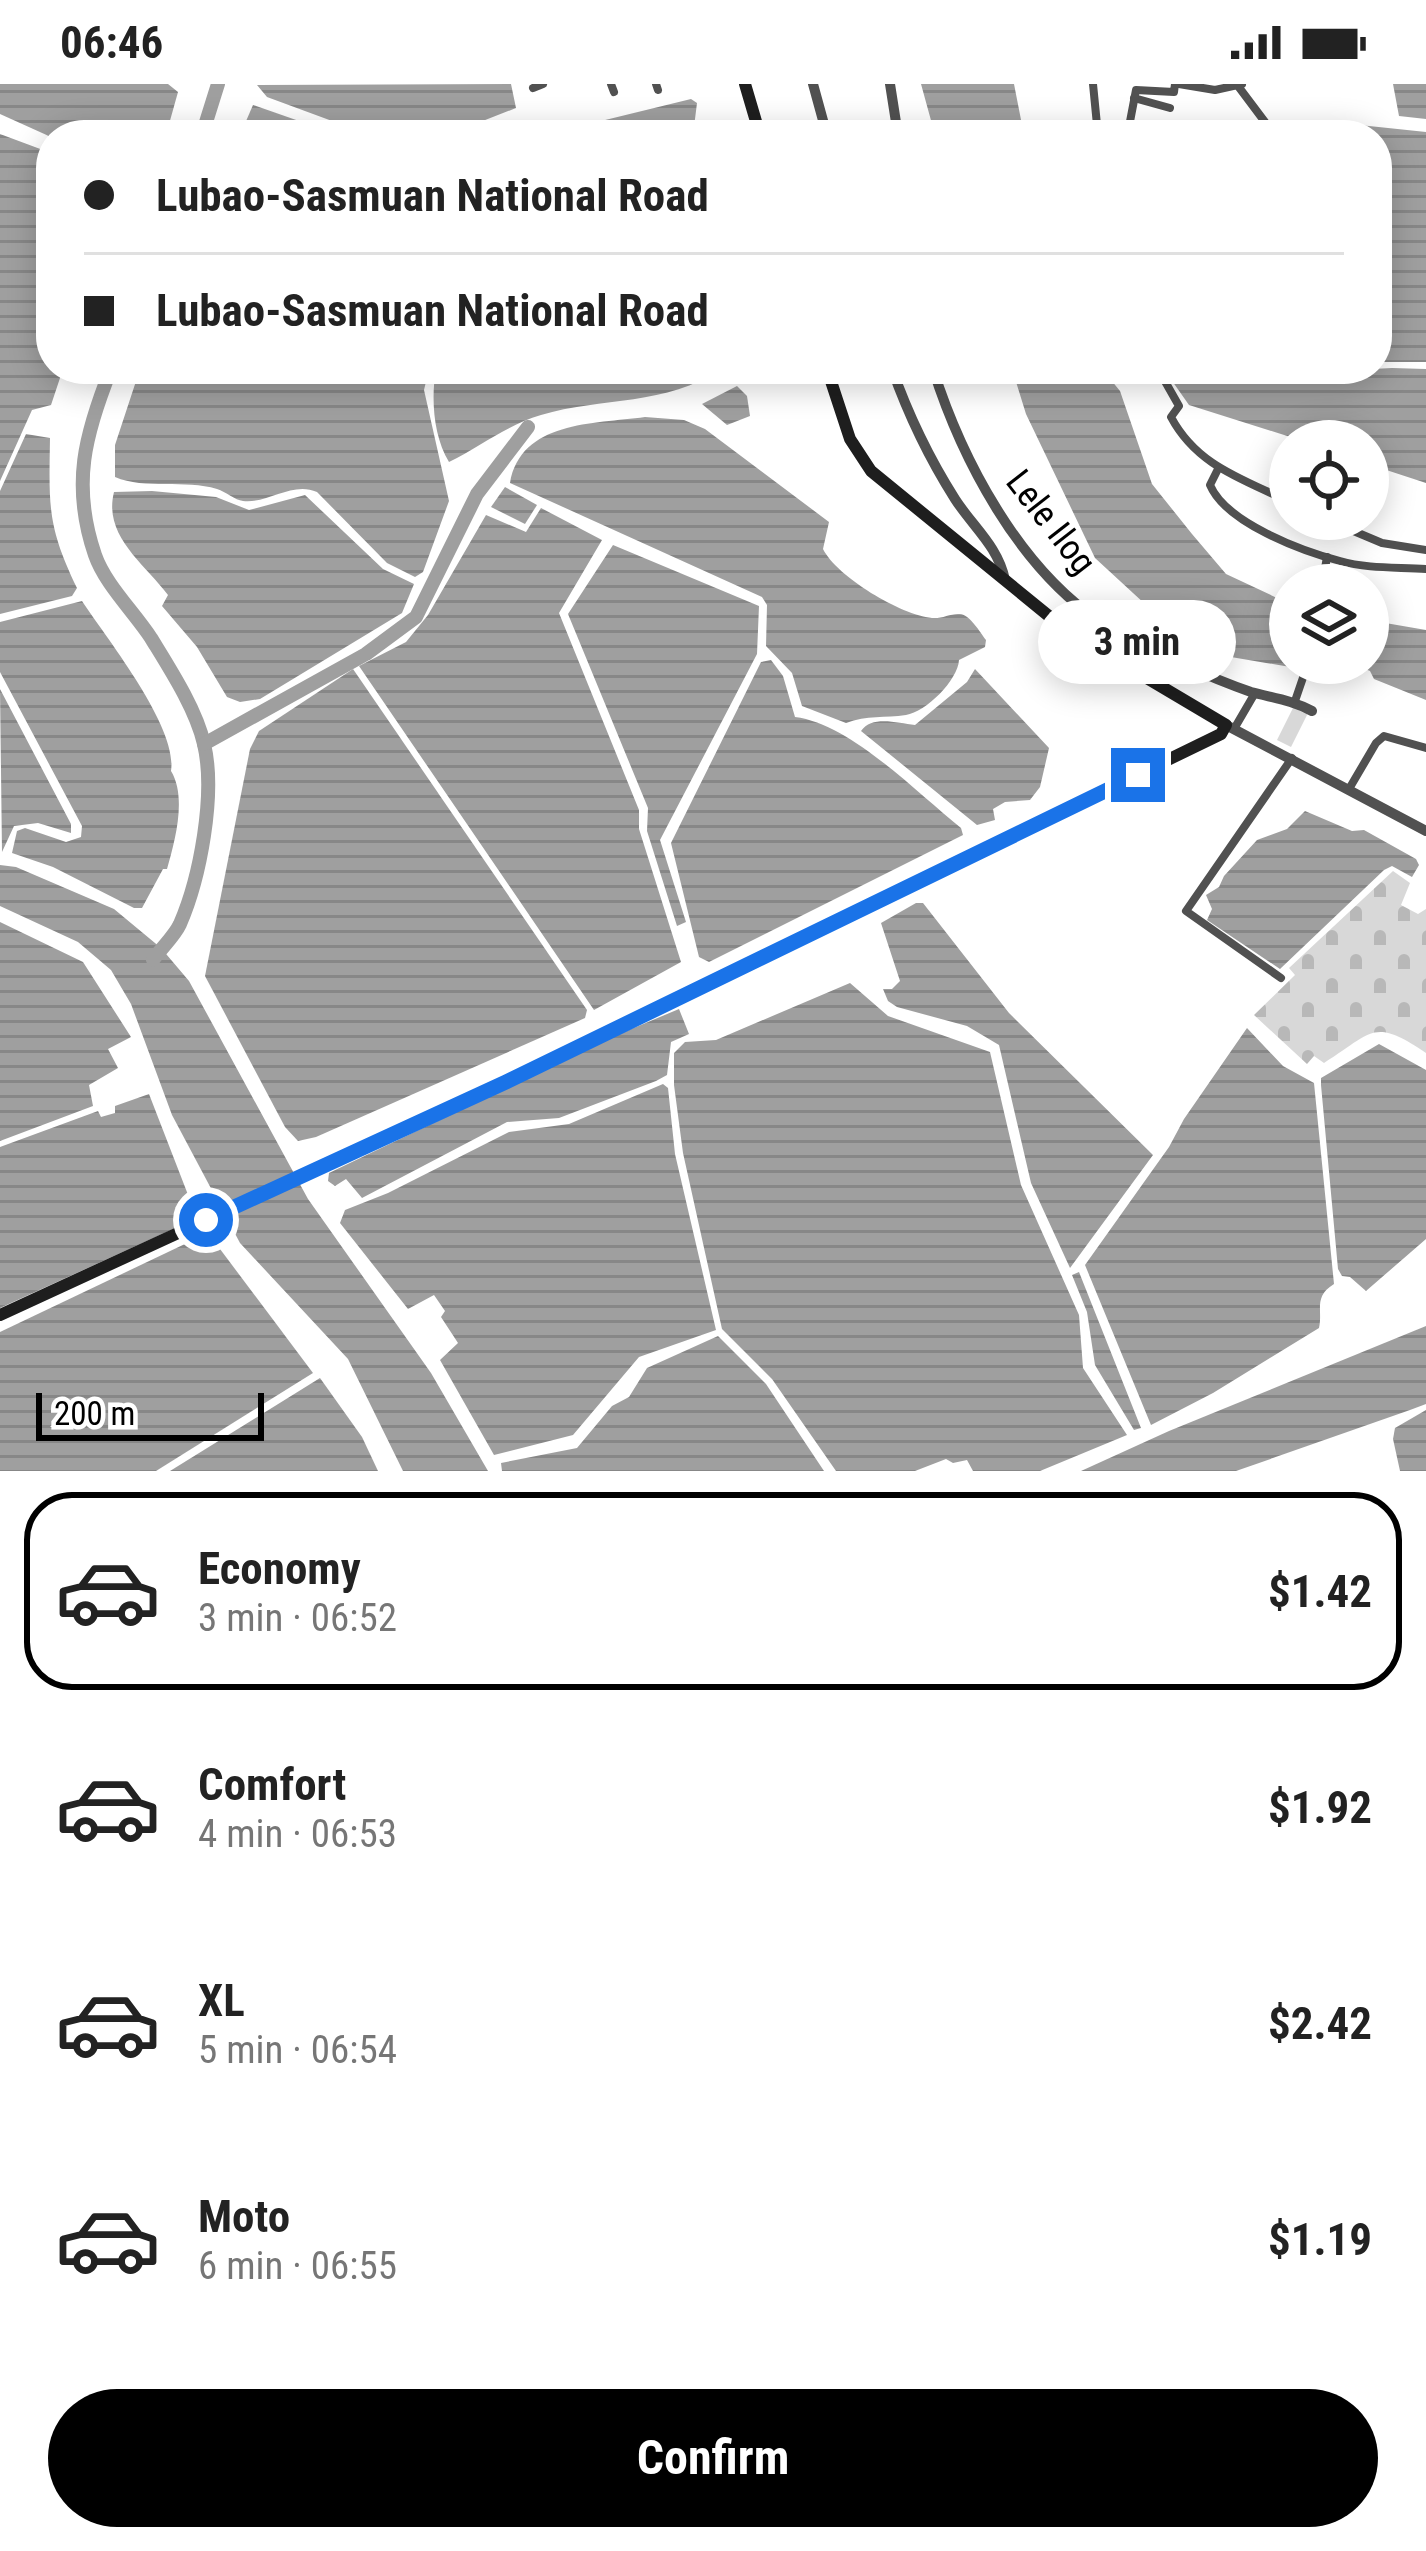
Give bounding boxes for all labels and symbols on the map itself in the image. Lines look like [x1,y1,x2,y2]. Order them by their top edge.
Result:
street label: Lele Ilog [997,462,1105,582]
callout: 3 min [1039,601,1237,685]
route end [1111,748,1165,802]
route start [179,1193,233,1247]
scale bar [36,1387,264,1440]

